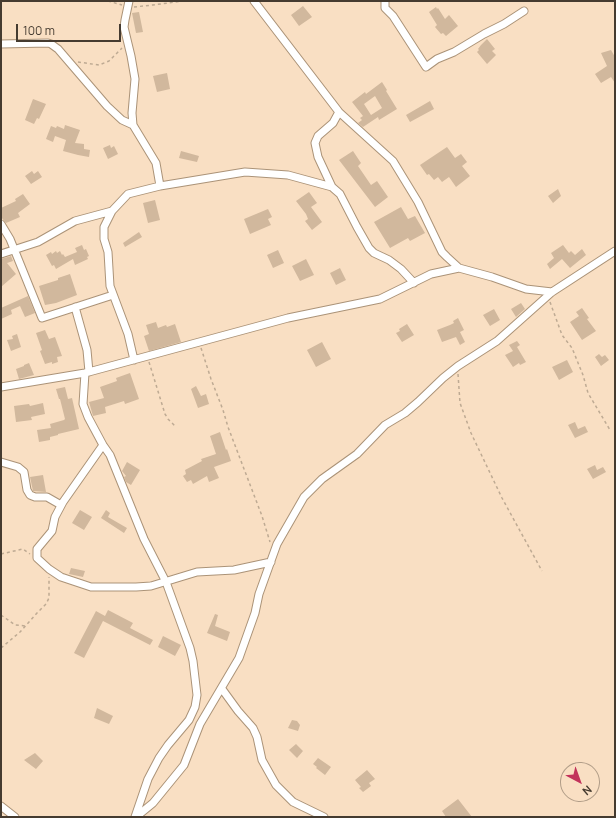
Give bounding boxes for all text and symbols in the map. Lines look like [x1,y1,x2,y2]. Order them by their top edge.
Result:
scale bar [18,16,123,42]
text: 100 m [23,22,55,39]
north arrow [560,762,600,802]
text: N [580,782,595,799]

